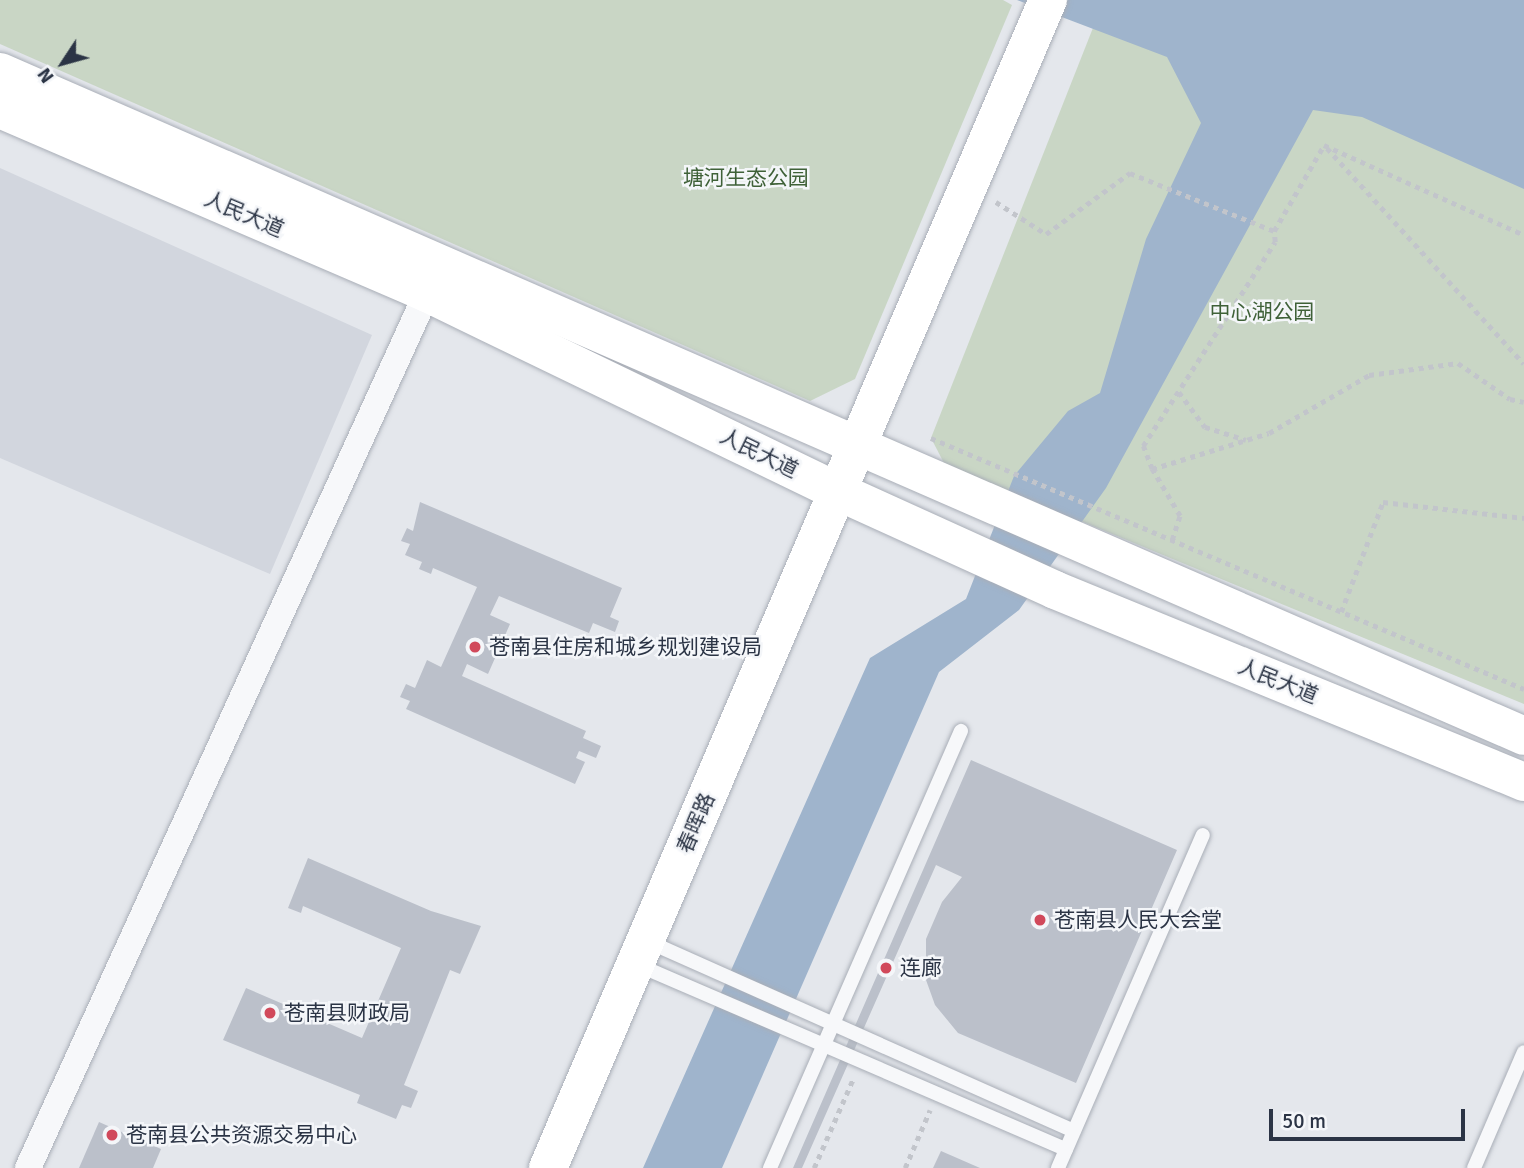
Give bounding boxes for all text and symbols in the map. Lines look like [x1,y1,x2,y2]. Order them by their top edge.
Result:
north arrow [28,28,98,98]
text: N [32,63,60,88]
park label: 塘河生态公园 [683,165,809,191]
street label: 人民大道 [200,186,288,242]
park label: 中心湖公园 [1210,299,1314,325]
street label: 人民大道 [716,423,802,483]
place label: 苍南县住房和城乡规划建设局 [489,634,762,660]
marker: 苍南县住房和城乡规划建设局 [467,639,483,655]
street label: 人民大道 [1234,654,1322,708]
street label: 春晖路 [672,789,720,857]
place label: 苍南县人民大会堂 [1054,907,1222,933]
marker: 苍南县人民大会堂 [1032,912,1048,928]
place label: 连廊 [900,955,942,981]
marker: 连廊 [878,960,894,976]
place label: 苍南县财政局 [284,1000,410,1026]
marker: 苍南县财政局 [262,1005,278,1021]
scale bar [1272,1094,1468,1138]
text: 50 m [1282,1108,1326,1134]
place label: 苍南县公共资源交易中心 [126,1122,357,1148]
marker: 苍南县公共资源交易中心 [104,1127,120,1143]

